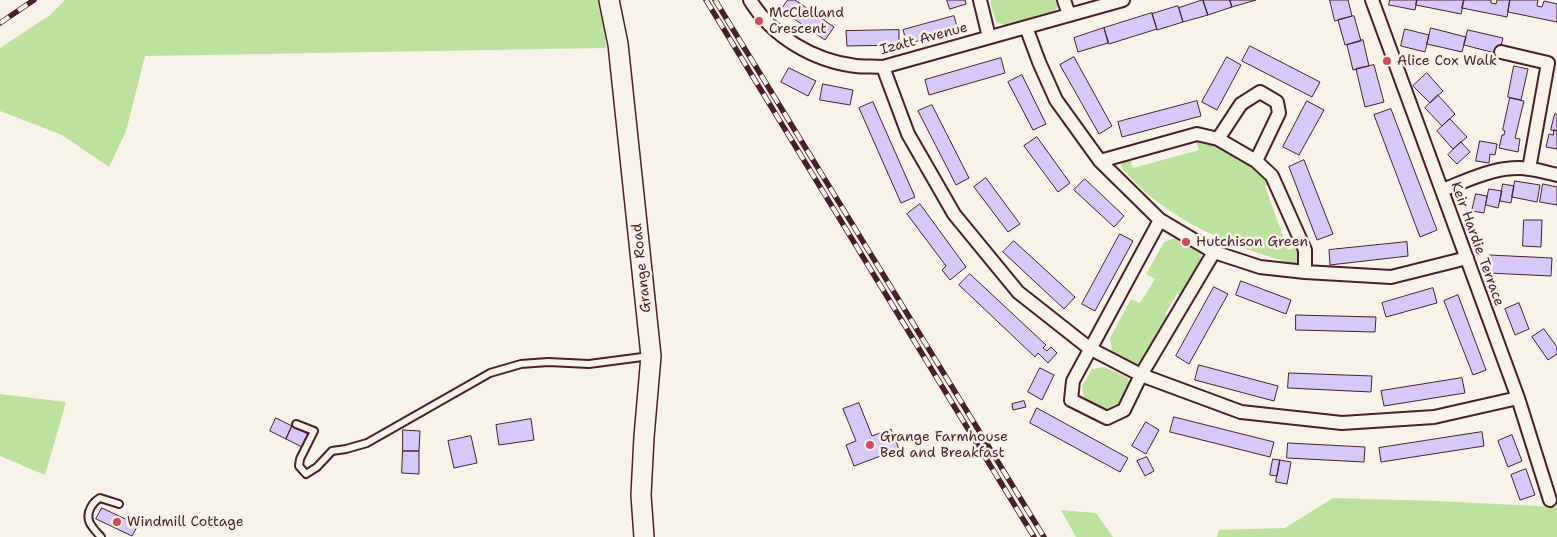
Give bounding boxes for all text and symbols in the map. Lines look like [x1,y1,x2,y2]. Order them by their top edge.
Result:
place label: McClelland Crescent [769,5,844,38]
marker: McClelland Crescent [753,15,765,27]
street label: Izatt Avenue [878,19,970,59]
place label: Alice Cox Walk [1397,53,1497,69]
marker: Alice Cox Walk [1381,55,1393,67]
street label: Keir Hardie Terrace [1447,180,1507,308]
street label: Grange Road [629,222,655,314]
place label: Hutchison Green [1196,234,1308,250]
marker: Hutchison Green [1180,236,1192,248]
place label: Grange Farmhouse Bed and Breakfast [880,429,1008,462]
marker: Grange Farmhouse Bed and Breakfast [864,439,876,451]
place label: Windmill Cottage [127,514,244,530]
marker: Windmill Cottage [111,516,123,528]

